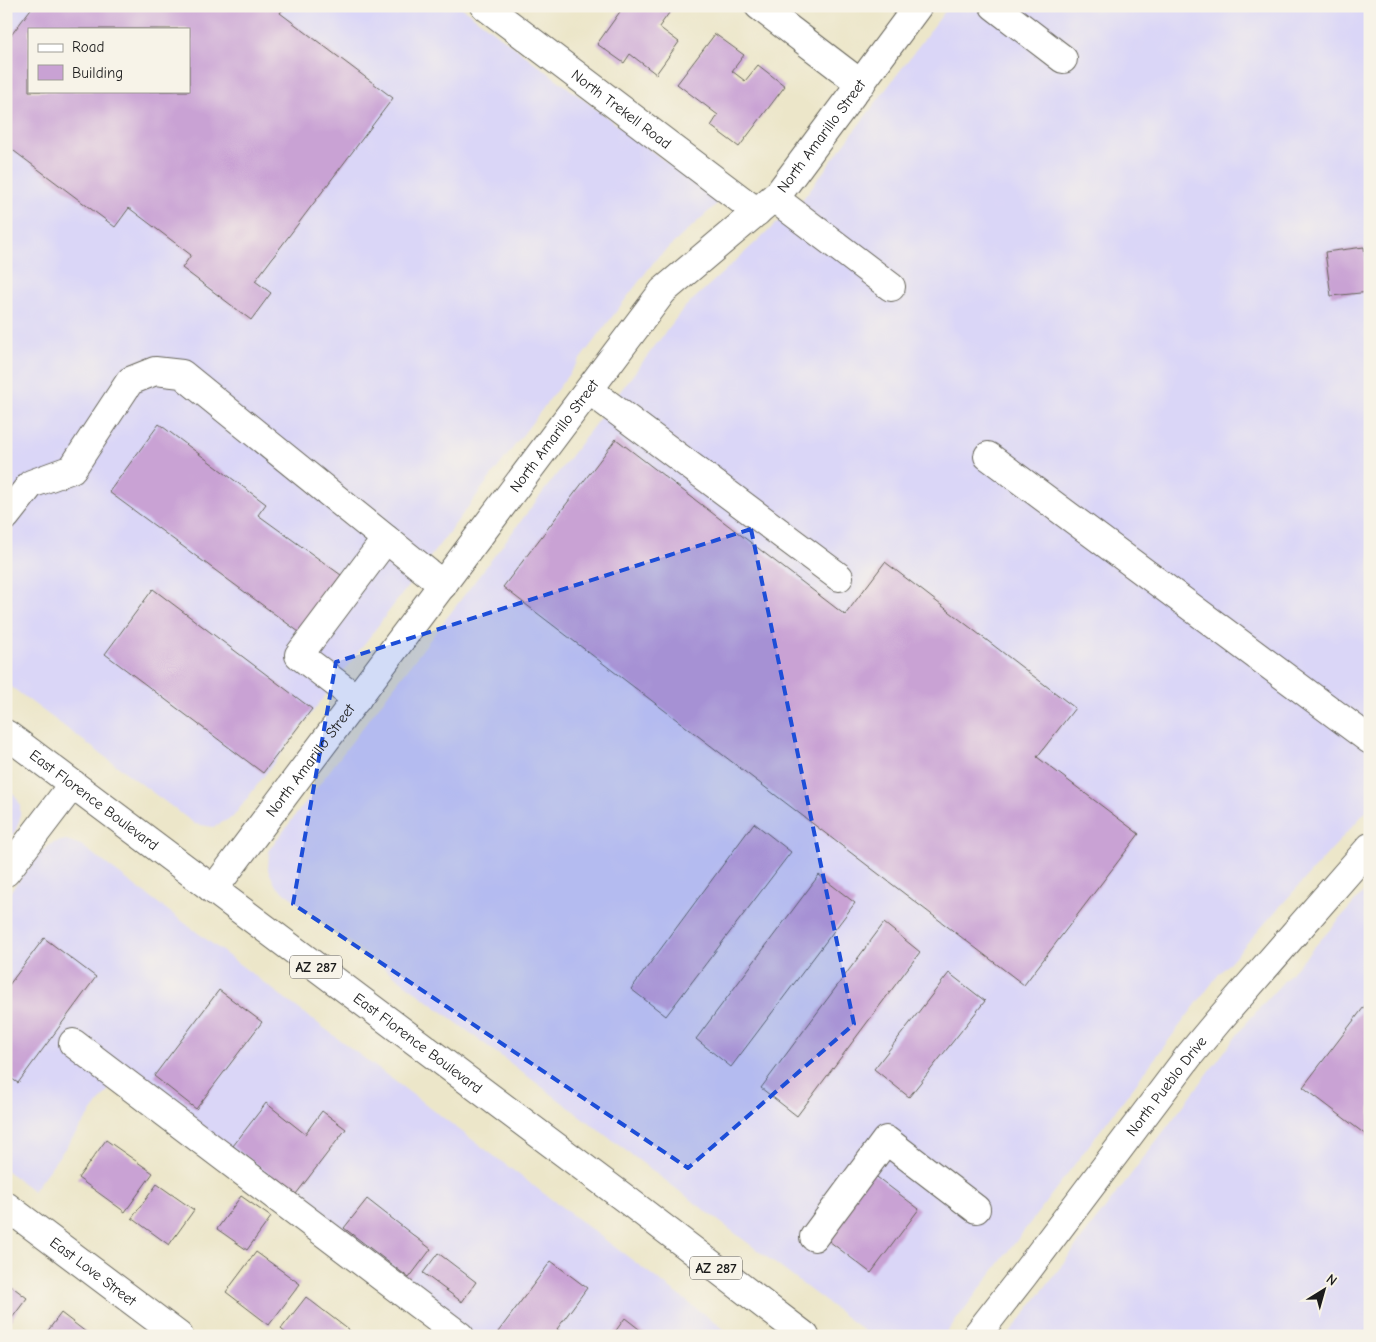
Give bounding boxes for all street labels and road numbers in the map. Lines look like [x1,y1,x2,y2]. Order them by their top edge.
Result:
street label: North Trekell Road [568,66,675,153]
street label: North Amarillo Street [773,75,870,196]
street label: North Amarillo Street [506,375,603,496]
street label: North Amarillo Street [262,700,359,820]
street label: East Florence Boulevard [26,746,162,854]
road number: AZ 287 [290,956,342,979]
street label: East Florence Boulevard [350,989,486,1097]
street label: North Pueblo Drive [1122,1032,1211,1140]
street label: East Love Street [46,1233,140,1310]
road number: AZ 287 [690,1256,742,1280]

